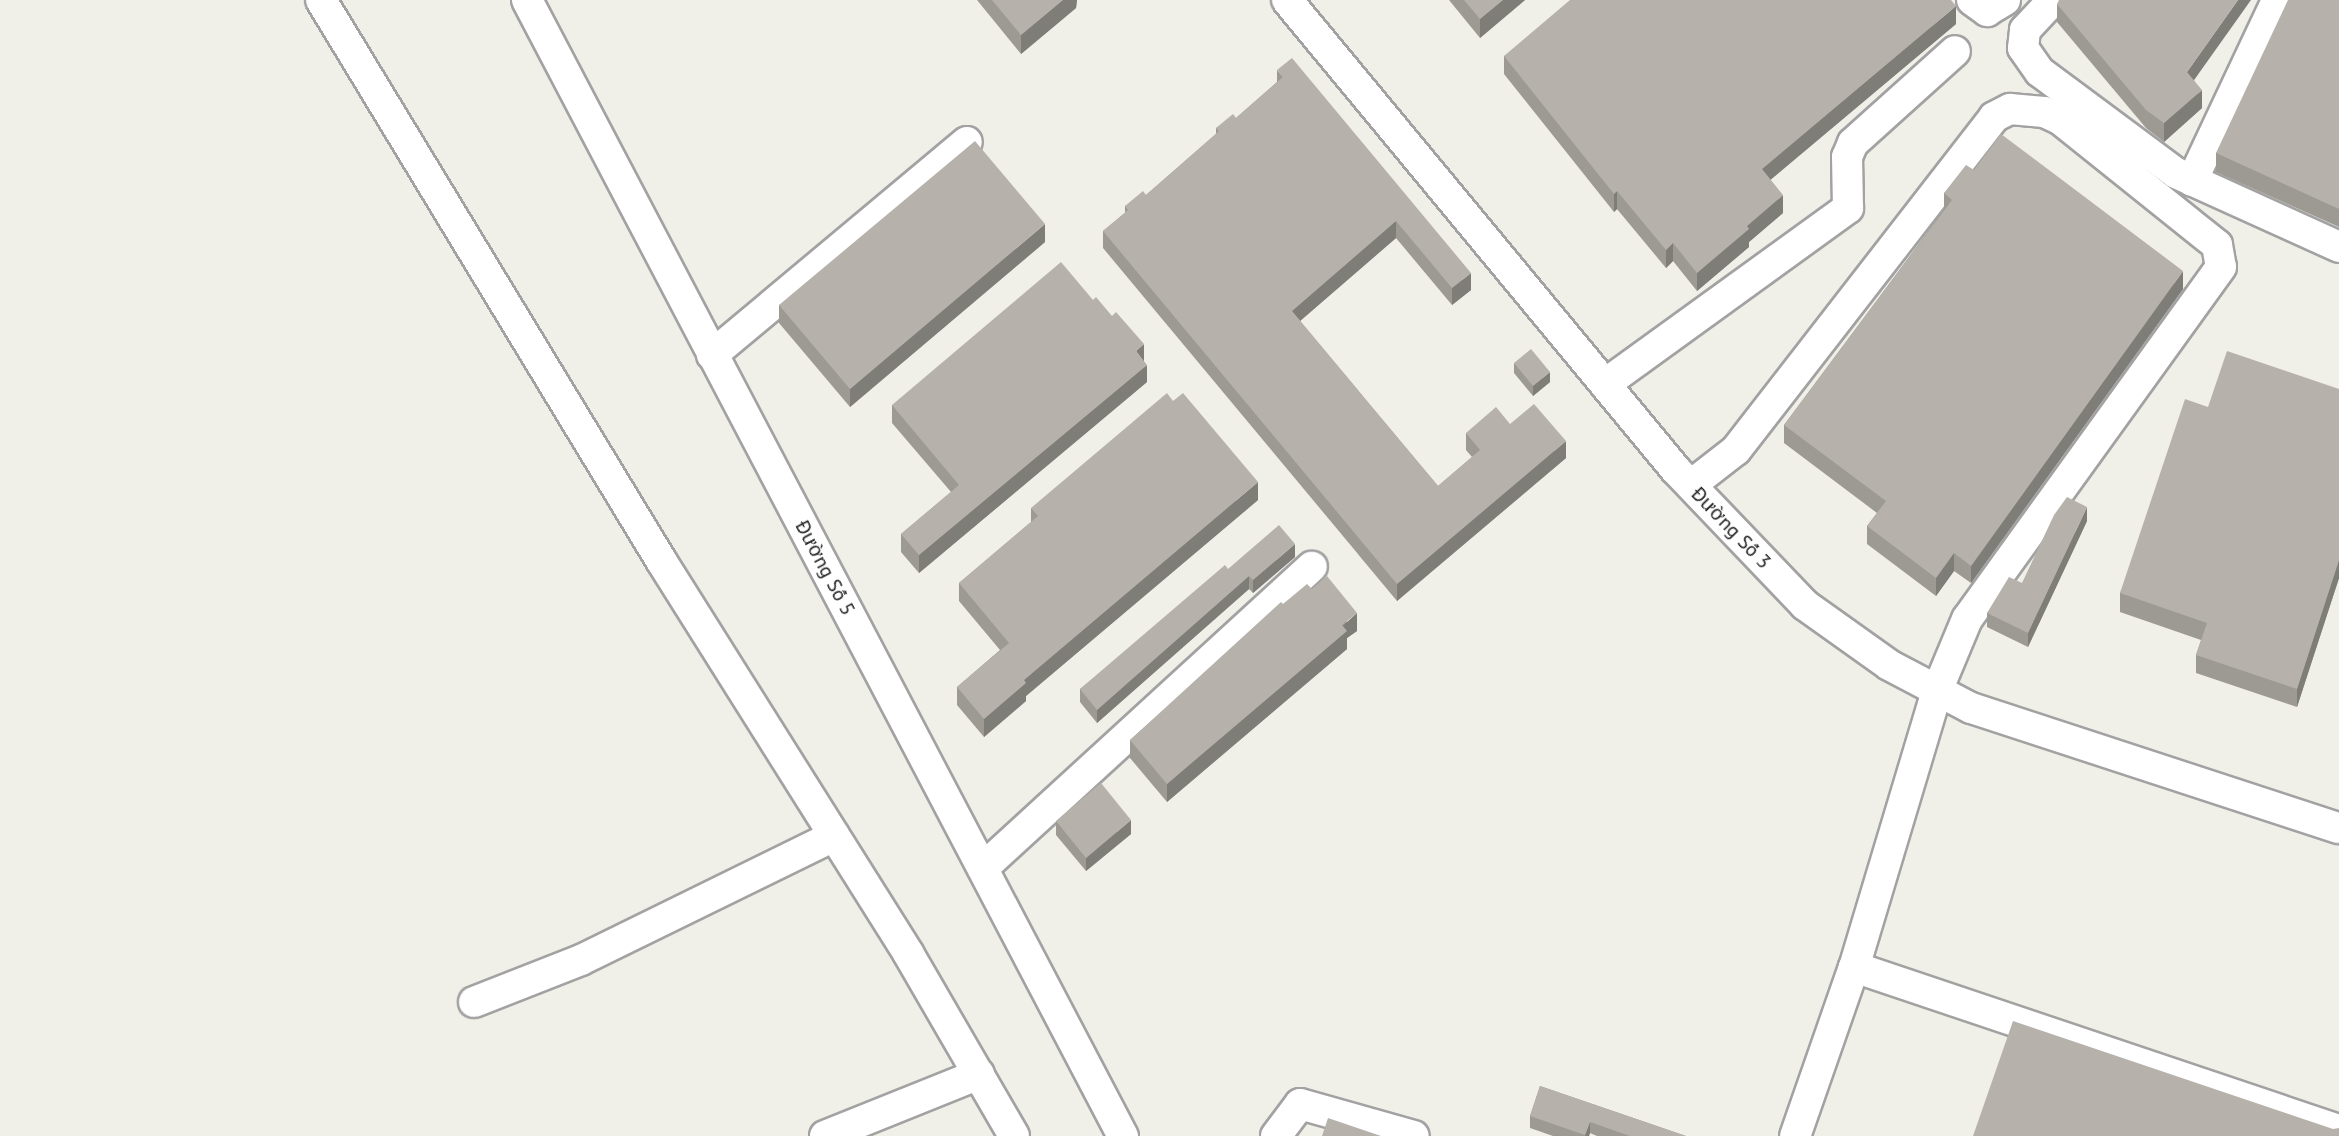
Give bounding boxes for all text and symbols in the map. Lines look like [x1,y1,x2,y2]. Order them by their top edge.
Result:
street label: Đường Số 3 [1686,482,1776,574]
street label: Đường Số 5 [790,516,860,620]

